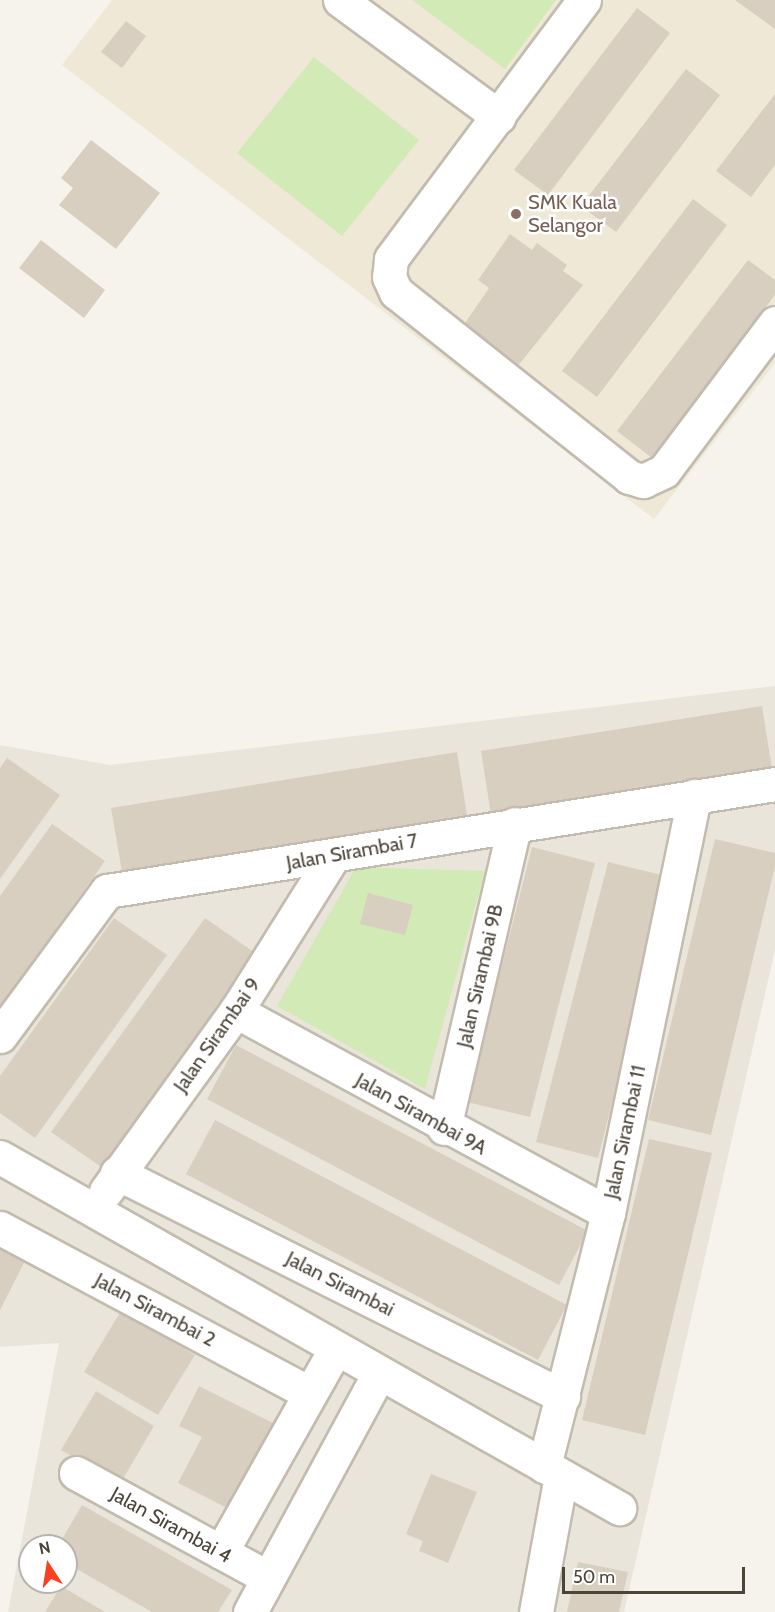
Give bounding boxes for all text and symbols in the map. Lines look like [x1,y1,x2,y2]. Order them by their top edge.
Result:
place label: SMK Kuala Selangor [528,190,617,237]
marker: SMK Kuala Selangor [509,207,523,221]
street label: Jalan Sirambai 7 [284,829,420,875]
street label: Jalan Sirambai 9B [452,902,508,1050]
street label: Jalan Sirambai 9 [169,973,265,1097]
street label: Jalan Sirambai 11 [599,1063,651,1201]
street label: Jalan Sirambai 9A [351,1068,491,1160]
street label: Jalan Sirambai [282,1246,398,1322]
street label: Jalan Sirambai 2 [90,1268,220,1352]
street label: Jalan Sirambai 4 [106,1482,236,1568]
north arrow [18,1534,78,1594]
text: N [37,1537,52,1558]
scale bar [565,1555,748,1593]
text: 50 m [573,1566,615,1588]

